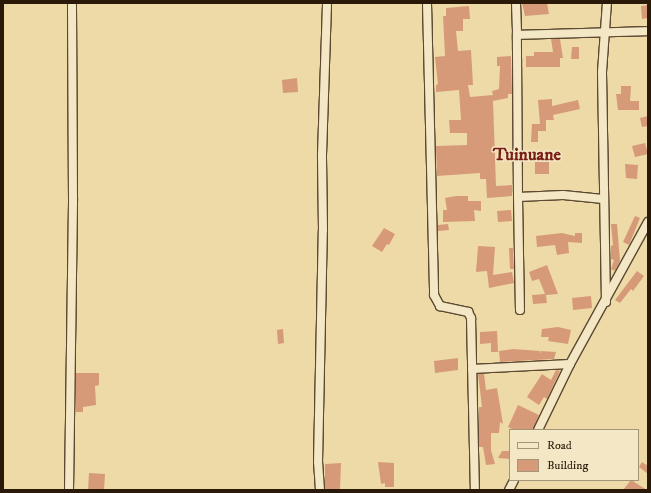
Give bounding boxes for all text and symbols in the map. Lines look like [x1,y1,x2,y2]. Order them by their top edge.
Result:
district label: Tuinuane [493,144,561,166]
legend [509,429,639,481]
text: Road [547,438,572,453]
text: Building [547,458,588,473]

